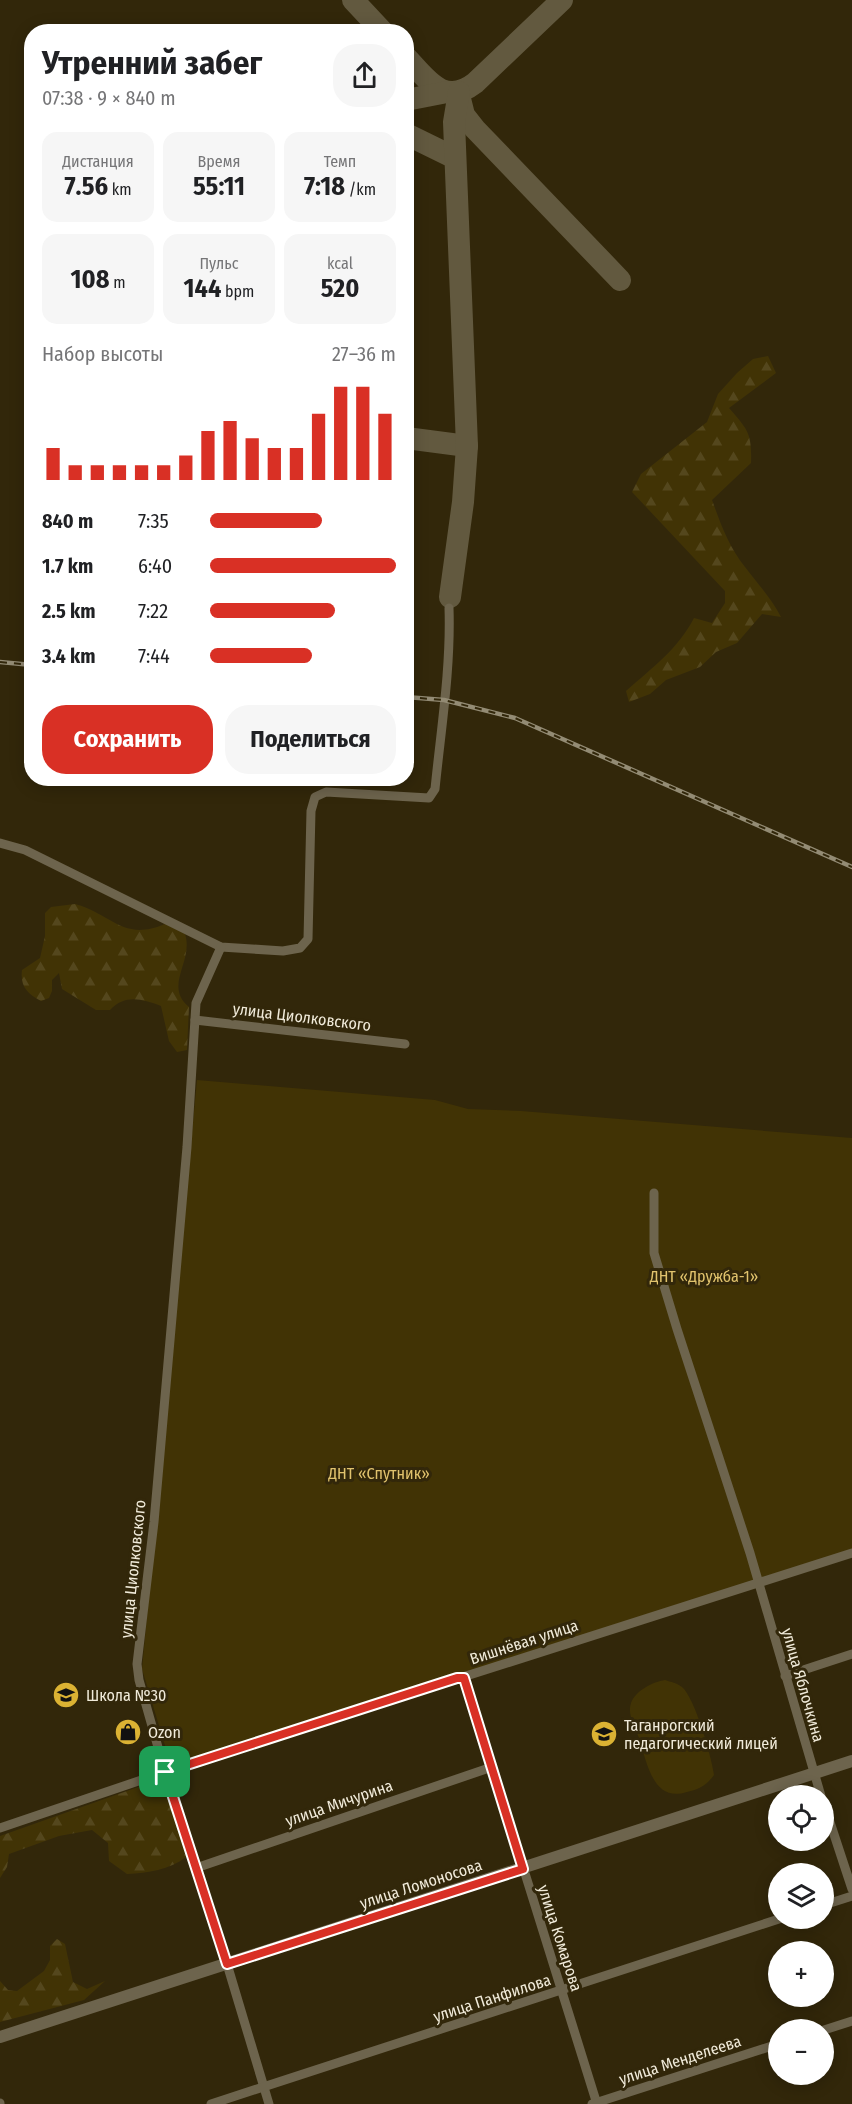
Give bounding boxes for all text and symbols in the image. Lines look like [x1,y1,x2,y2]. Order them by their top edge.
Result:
text: Утренний забег [42,43,262,83]
button: share [333,44,396,107]
text: 07:38 · 9 × 840 m [42,86,176,110]
text: Дистанция [62,152,134,171]
text: Время [198,152,240,171]
text: Темп [324,152,356,171]
text: 7.56 [64,171,108,202]
text: 55:11 [193,171,245,202]
text: 7:18 [304,171,345,202]
text: km [108,180,132,199]
text: /km [345,180,376,199]
text: Пульс [199,254,239,273]
text: kcal [327,254,353,273]
text: 108 [70,264,109,295]
text: m [109,273,126,292]
text: 144 [184,273,221,304]
text: 520 [321,273,359,304]
text: bpm [221,282,254,301]
text: Набор высоты [42,342,163,366]
text: 27–36 m [332,342,396,366]
text: 840 m [42,509,93,533]
text: 7:35 [138,509,169,533]
text: 1.7 km [42,554,93,578]
text: 6:40 [138,554,172,578]
text: 2.5 km [42,599,95,623]
text: 7:22 [138,599,168,623]
text: 3.4 km [42,644,95,668]
text: 7:44 [138,644,170,668]
button: Сохранить [42,705,213,774]
button: Поделиться [225,705,396,774]
street label: улица Циолковского [232,999,372,1035]
park label: ДНТ «Дружба-1» [649,1267,758,1286]
park label: ДНТ «Спутник» [327,1464,430,1483]
street label: улица Циолковского [116,1499,150,1639]
street label: Вишнёвая улица [467,1616,581,1668]
street label: улица Яблочкина [778,1626,828,1744]
school or university icon: Школа №30 [51,1680,81,1710]
place label: Школа №30 [86,1686,166,1705]
place label: Таганрогский педагогический лицей [624,1716,778,1753]
shop icon: Ozon [113,1717,143,1747]
school or university icon: Таганрогский педагогический лицей [589,1719,619,1749]
place label: Ozon [148,1723,181,1742]
pin [139,1746,190,1797]
icon: arrive [148,1755,181,1788]
street label: улица Мичурина [283,1776,395,1830]
map controls [768,1785,834,2085]
button: locate [768,1785,834,1851]
street label: улица Ломоносова [357,1855,485,1913]
button: layers [768,1863,834,1929]
street label: улица Комарова [534,1882,586,1994]
button: + [768,1941,834,2007]
street label: улица Панфилова [431,1970,553,2026]
button: − [768,2019,834,2085]
street label: улица Менделеева [617,2031,744,2089]

